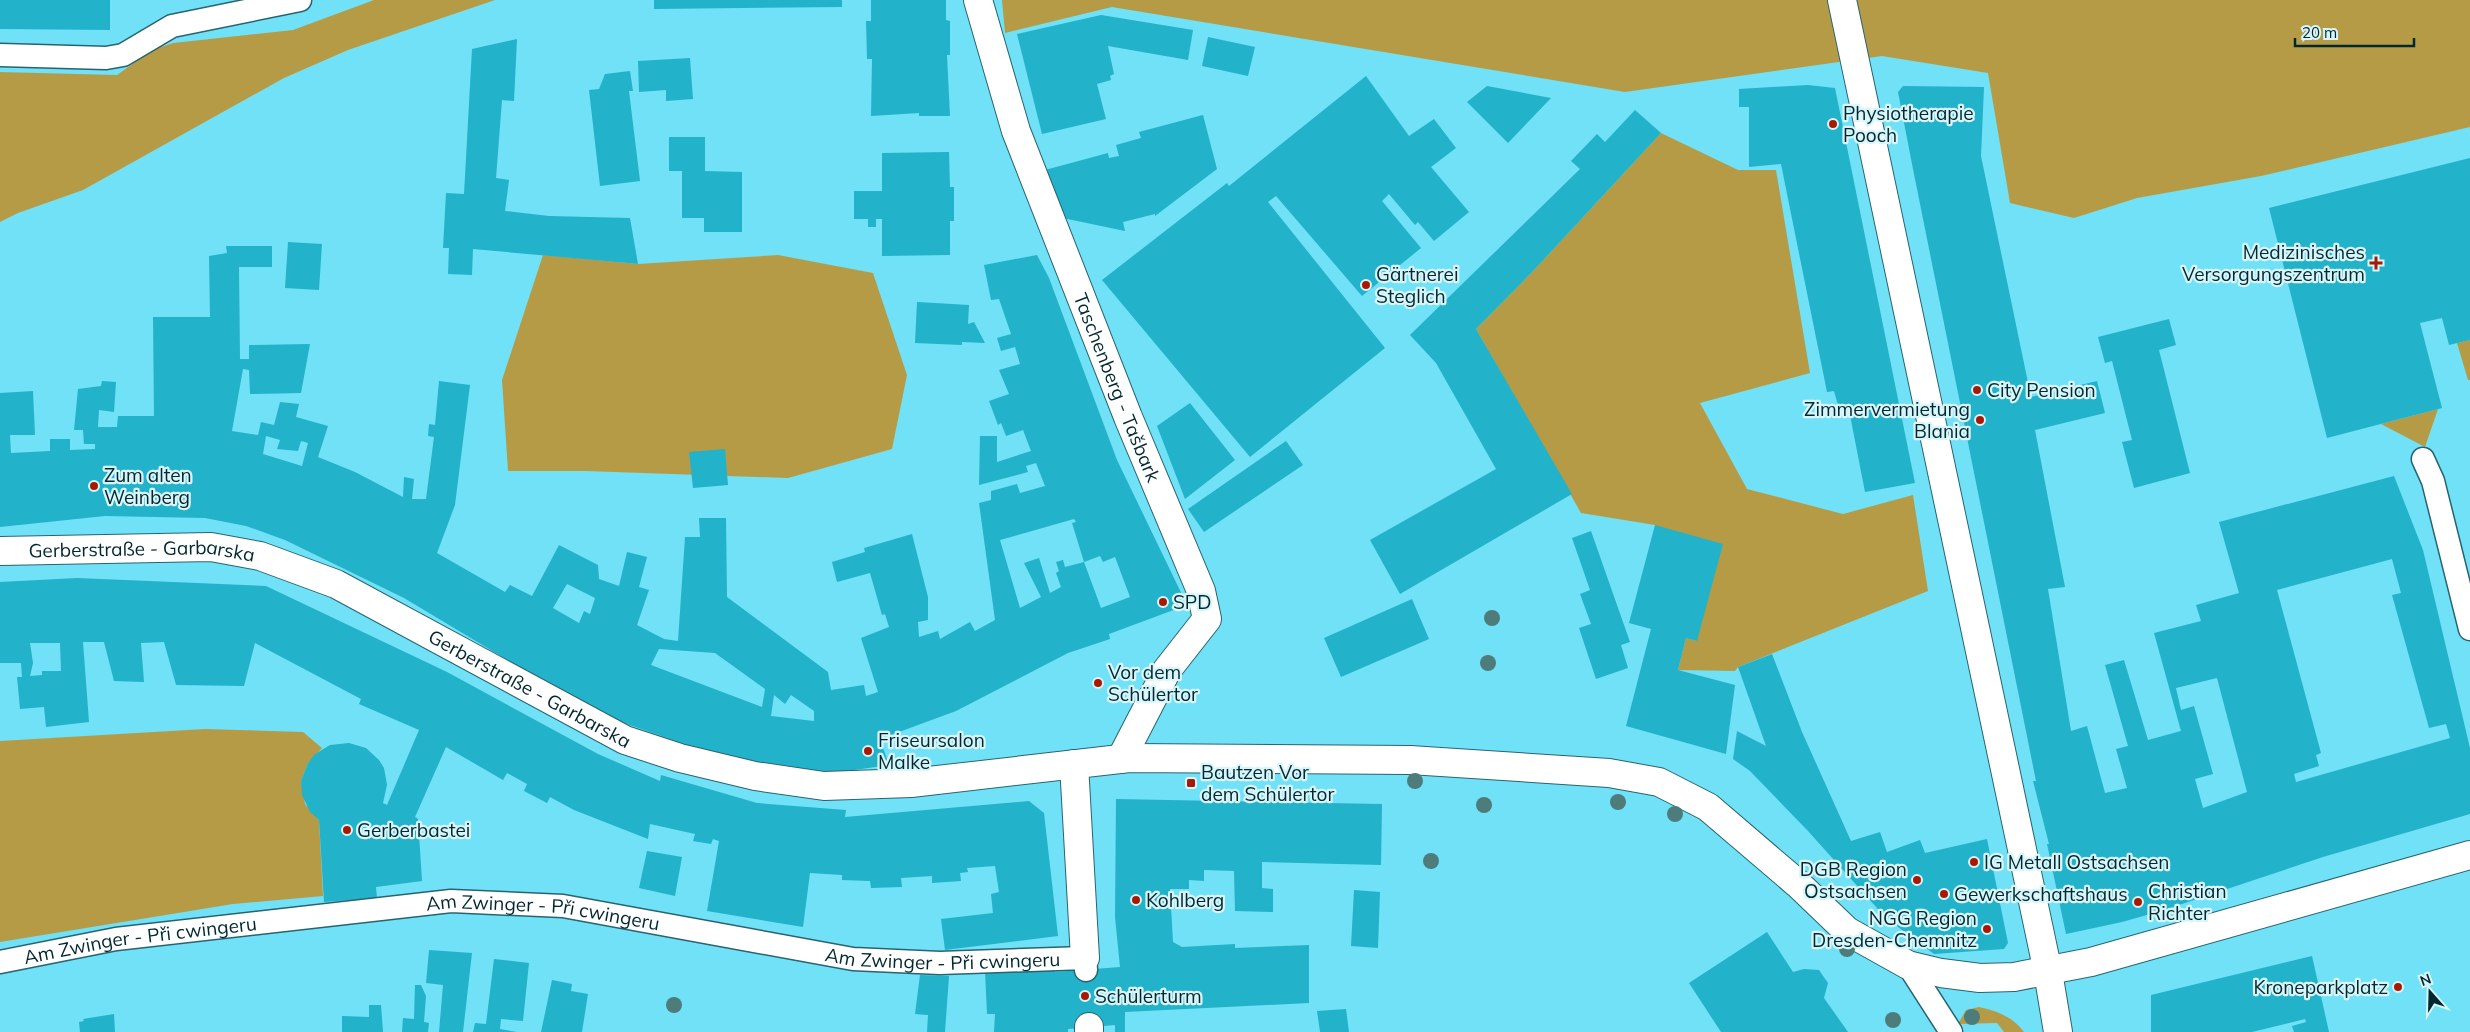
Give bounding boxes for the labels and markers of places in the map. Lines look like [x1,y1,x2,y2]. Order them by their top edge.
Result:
place label: Physiotherapie Pooch [1843,101,1974,147]
marker: Physiotherapie Pooch [1827,118,1839,130]
place label: Medizinisches Versorgungszentrum [2182,240,2365,286]
marker: Medizinisches Versorgungszentrum [2369,256,2383,270]
place label: Gärtnerei Steglich [1376,262,1458,308]
marker: Gärtnerei Steglich [1360,279,1372,291]
place label: City Pension [1987,378,2096,402]
marker: City Pension [1971,384,1983,396]
place label: Zimmervermietung Blania [1804,397,1970,443]
marker: Zimmervermietung Blania [1974,414,1986,426]
place label: Zum alten Weinberg [104,463,192,509]
marker: Zum alten Weinberg [88,480,100,492]
place label: SPD [1173,590,1211,614]
marker: SPD [1157,596,1169,608]
place label: Vor dem Schülertor [1108,660,1198,706]
marker: Vor dem Schülertor [1092,677,1104,689]
place label: Friseursalon Malke [878,728,985,774]
marker: Friseursalon Malke [862,745,874,757]
place label: Bautzen Vor dem Schülertor [1201,760,1334,806]
marker: Bautzen Vor dem Schülertor [1185,777,1197,789]
place label: Gerberbastei [357,818,470,842]
marker: Gerberbastei [341,824,353,836]
place label: IG Metall Ostsachsen [1984,850,2169,874]
marker: IG Metall Ostsachsen [1968,856,1980,868]
place label: DGB Region Ostsachsen [1800,857,1907,903]
marker: DGB Region Ostsachsen [1911,874,1923,886]
place label: Christian Richter [2148,879,2227,925]
place label: Gewerkschaftshaus [1954,882,2128,906]
place label: Kohlberg [1146,888,1224,912]
marker: Gewerkschaftshaus [1938,888,1950,900]
marker: Kohlberg [1130,894,1142,906]
marker: Christian Richter [2132,896,2144,908]
place label: NGG Region Dresden-Chemnitz [1812,906,1977,952]
marker: NGG Region Dresden-Chemnitz [1981,923,1993,935]
place label: Kroneparkplatz [2254,975,2388,999]
marker: Kroneparkplatz [2392,981,2404,993]
place label: Schülerturm [1095,984,1202,1008]
marker: Schülerturm [1079,990,1091,1002]

